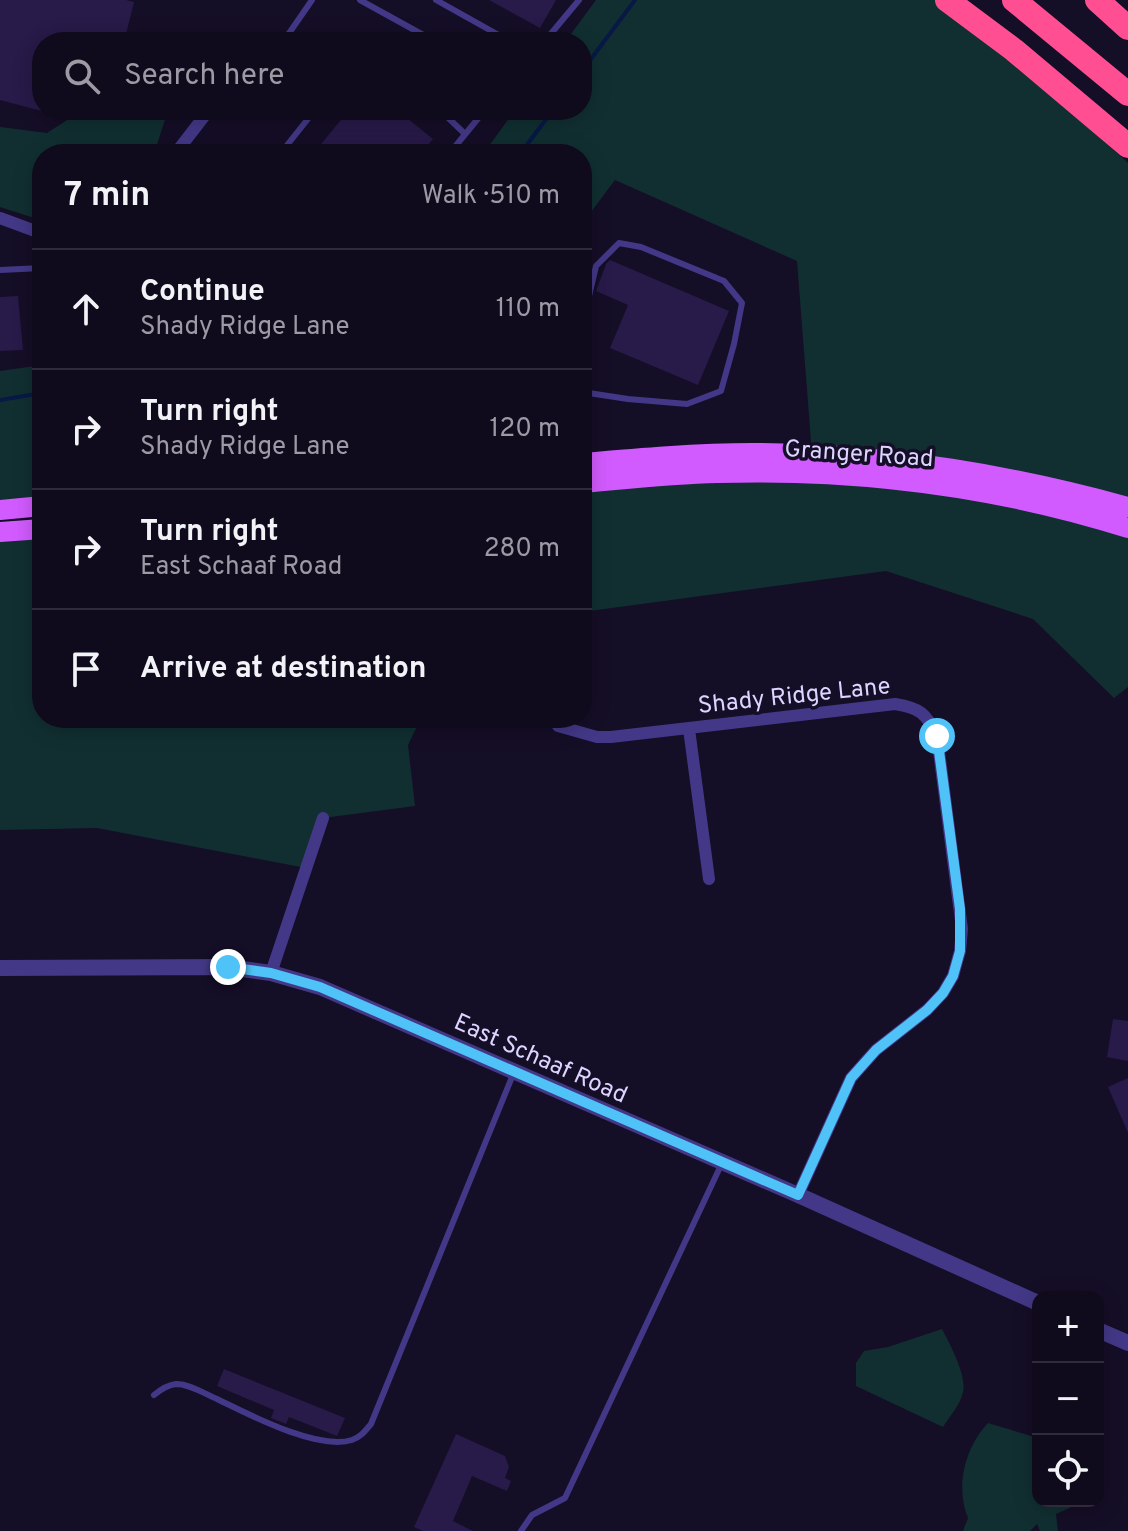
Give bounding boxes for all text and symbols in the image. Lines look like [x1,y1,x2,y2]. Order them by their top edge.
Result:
search box [32,32,592,120]
icon: search [60,54,104,98]
text: Search here [124,58,284,95]
text: 7 min [64,175,150,218]
text: Walk · 510 m [422,180,560,213]
text: Continue [140,274,265,311]
icon: ahead [64,287,108,331]
text: 110 m [496,293,560,326]
text: Shady Ridge Lane [140,311,350,344]
text: Turn right [140,394,278,431]
icon: right [64,407,108,451]
text: 120 m [490,413,560,446]
text: Shady Ridge Lane [140,431,350,464]
street label: Granger Road [783,435,934,475]
text: Turn right [140,514,278,551]
icon: right [64,527,108,571]
text: 280 m [484,533,560,566]
text: East Schaaf Road [140,551,342,584]
icon: arrive [64,647,108,691]
text: Arrive at destination [140,651,426,688]
street label: Shady Ridge Lane [696,672,892,722]
route start [919,718,955,754]
route end [210,949,246,985]
street label: East Schaaf Road [449,1008,632,1112]
map controls [1032,1291,1104,1507]
button: + [1032,1291,1104,1363]
button: − [1032,1363,1104,1435]
button: locate [1032,1435,1104,1507]

